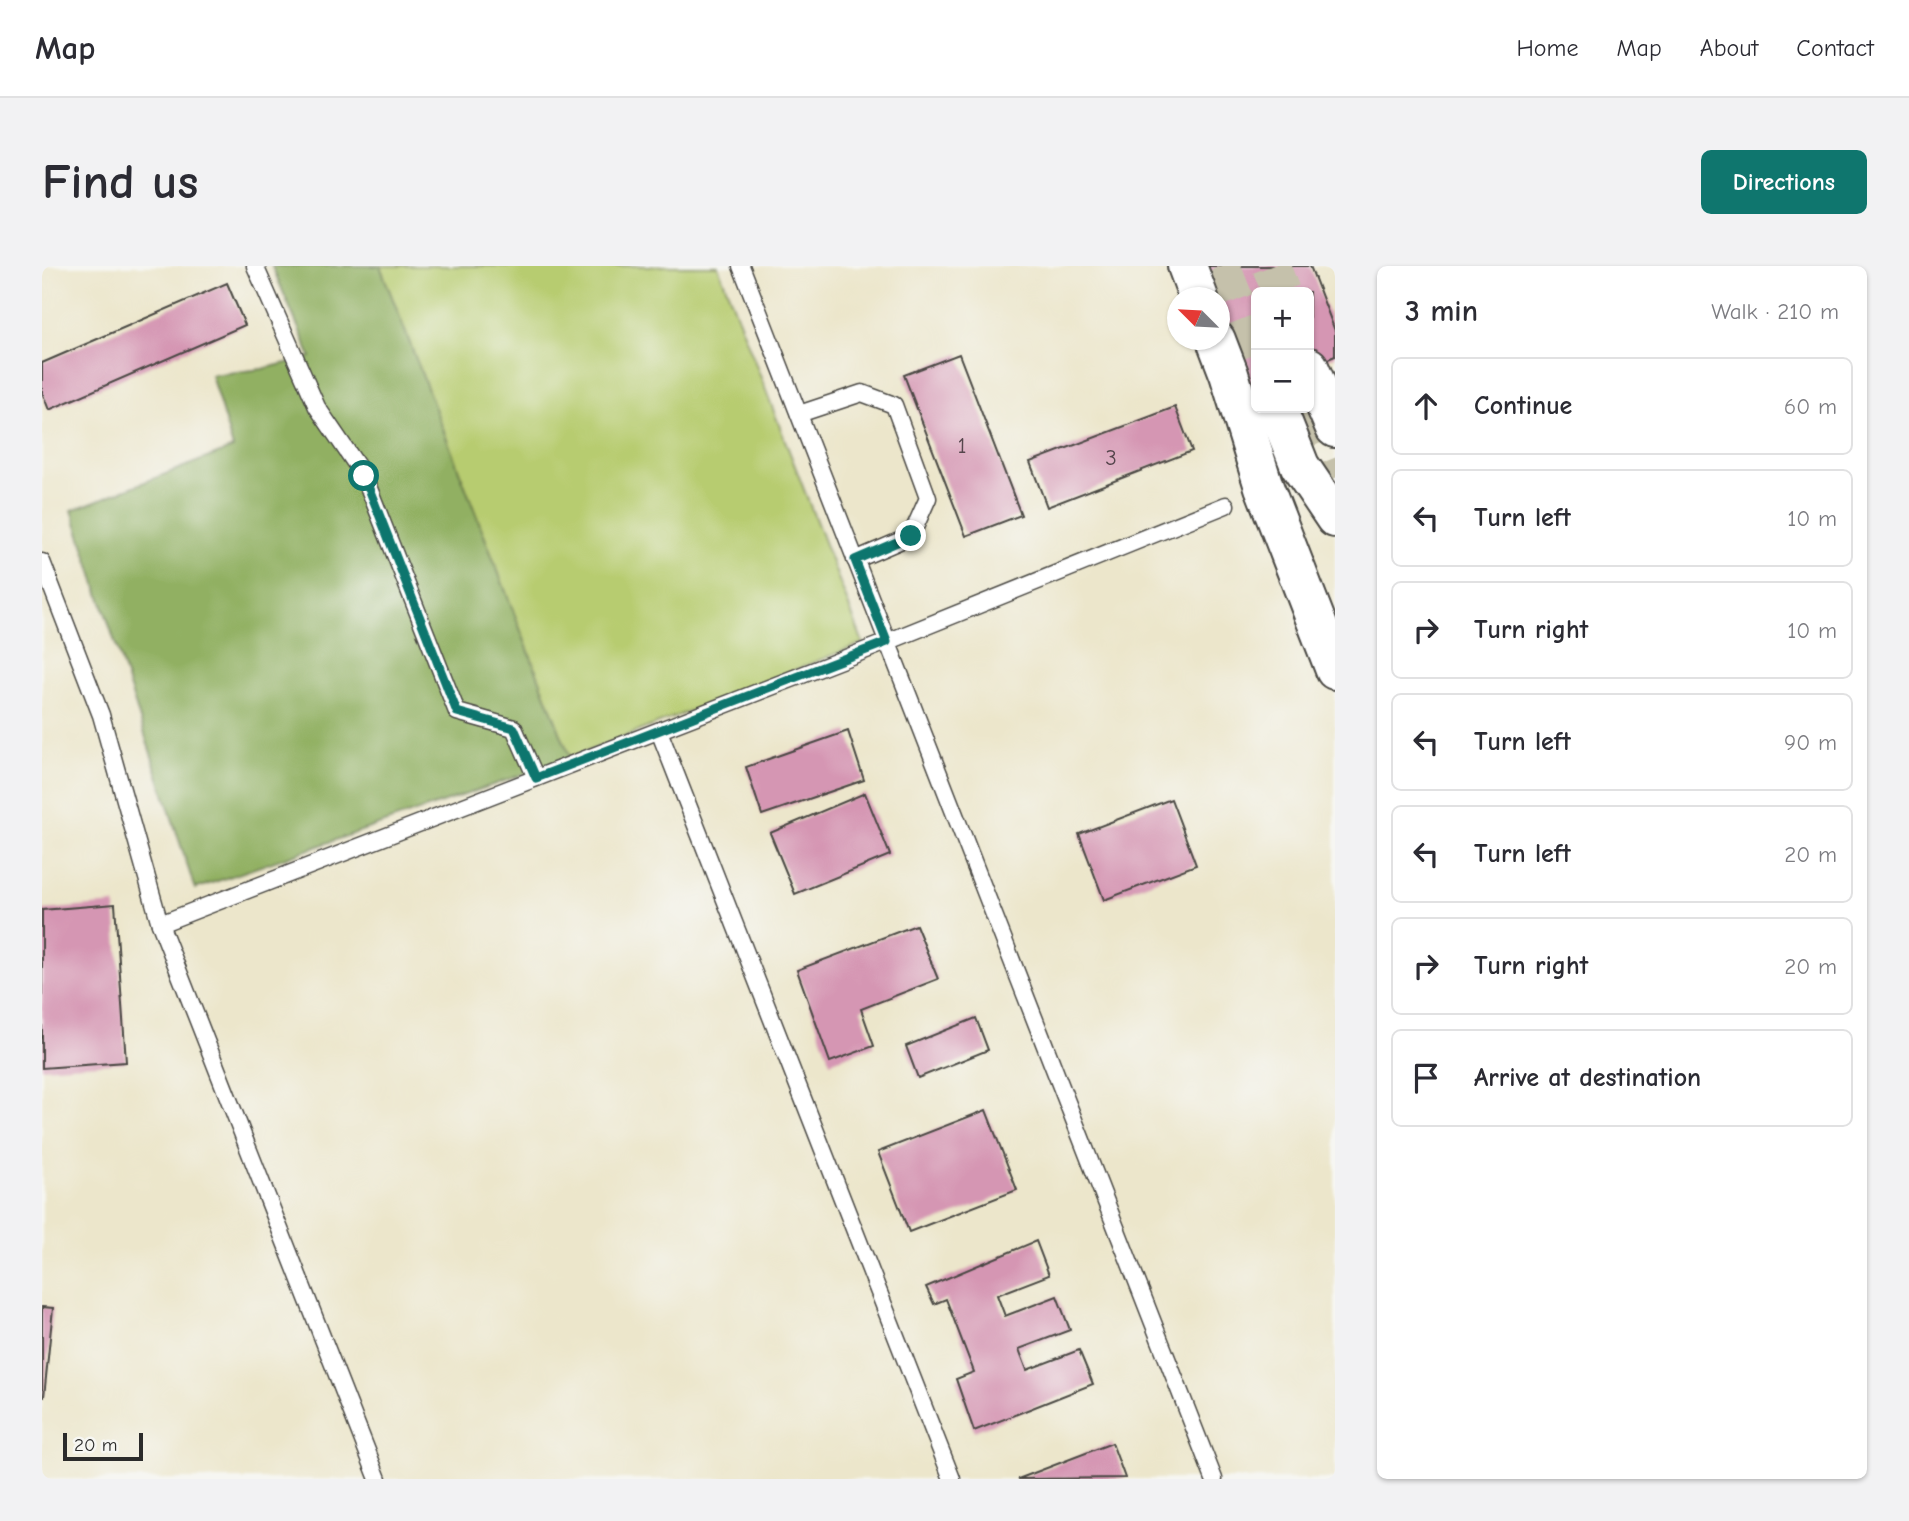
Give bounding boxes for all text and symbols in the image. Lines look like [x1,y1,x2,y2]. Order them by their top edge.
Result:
text: Map [35,29,96,67]
text: Home [1517,34,1578,62]
text: Map [1616,34,1662,62]
text: About [1700,34,1758,62]
text: Contact [1796,34,1874,62]
button: Directions [1701,150,1867,214]
text: Find us [42,154,198,210]
north arrow [1167,287,1230,350]
map controls [1251,287,1314,413]
button: + [1251,287,1314,350]
text: 3 min [1405,294,1478,329]
text: Walk · 210 m [1711,298,1839,325]
button: − [1251,350,1314,413]
icon: ahead [1407,387,1445,425]
text: Continue [1474,391,1572,421]
text: 60 m [1784,393,1837,420]
house number: 1 [957,432,967,459]
house number: 3 [1105,444,1117,471]
route start [348,460,379,491]
icon: left [1407,499,1445,537]
text: Turn left [1474,503,1571,533]
text: 10 m [1787,505,1837,532]
route end [895,520,926,551]
icon: right [1407,611,1445,649]
text: Turn right [1474,615,1588,645]
text: 10 m [1787,617,1837,644]
icon: left [1407,723,1445,761]
text: Turn left [1474,727,1571,757]
text: 90 m [1784,729,1837,756]
icon: left [1407,835,1445,873]
text: Turn left [1474,839,1571,869]
text: 20 m [1784,841,1837,868]
icon: right [1407,947,1445,985]
text: Turn right [1474,951,1588,981]
text: 20 m [1784,953,1837,980]
icon: arrive [1407,1059,1445,1097]
text: Arrive at destination [1474,1063,1701,1093]
scale bar [63,1430,144,1462]
text: 20 m [74,1434,118,1456]

